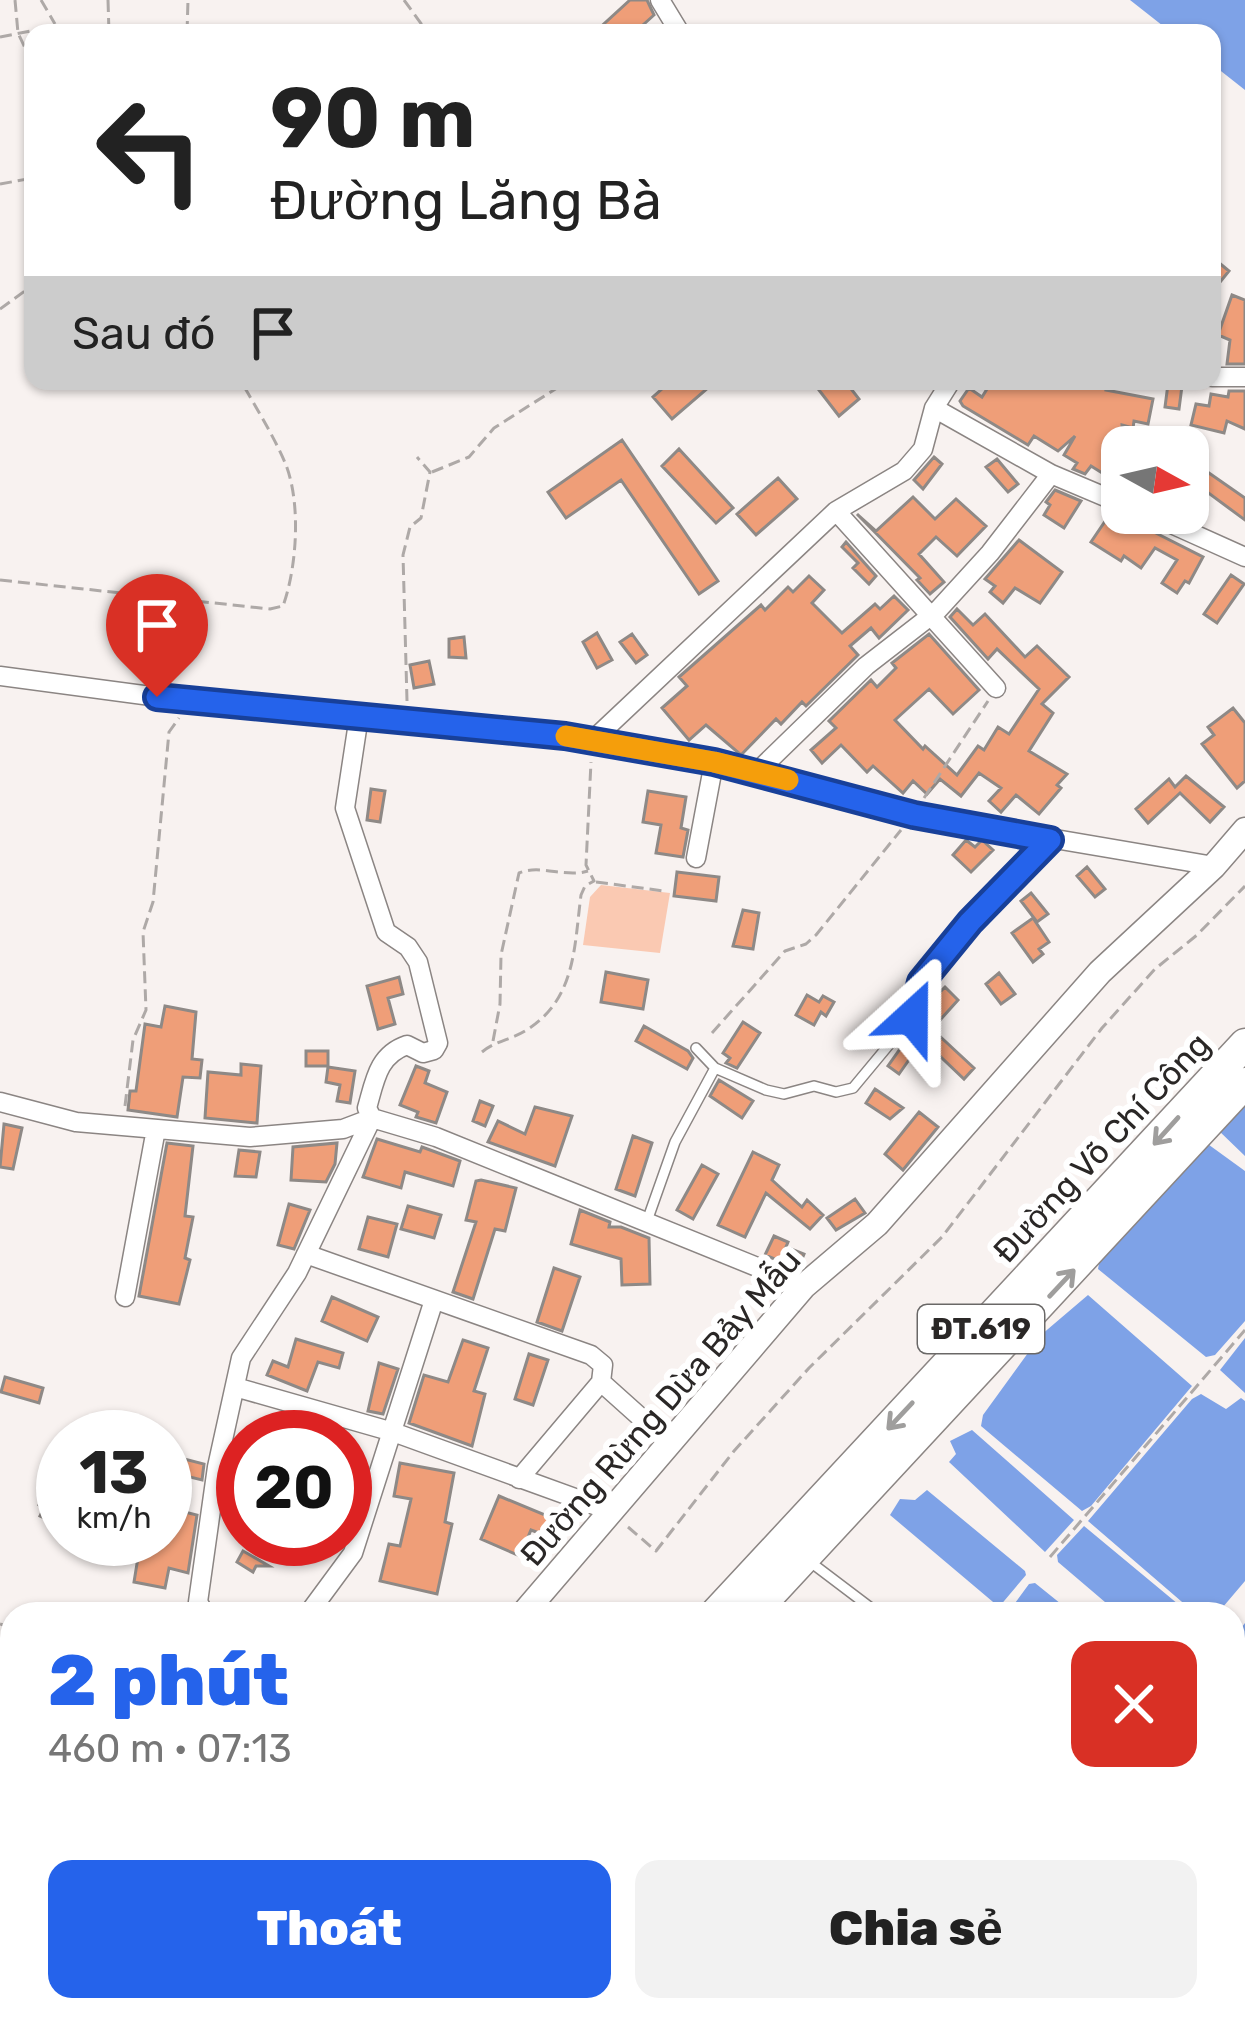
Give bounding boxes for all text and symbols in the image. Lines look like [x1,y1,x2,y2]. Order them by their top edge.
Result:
text: 90 m [270,68,476,168]
icon: left [72,72,228,228]
text: Đường Lăng Bà [270,169,662,233]
icon: arrive [240,300,306,366]
text: Sau đó [72,307,216,360]
north arrow [1101,426,1209,534]
map controls [1101,426,1209,534]
pin [106,574,208,697]
icon: arrive [124,592,190,658]
position arrow [849,954,975,1080]
street label: Đường Võ Chí Công [985,1025,1218,1270]
one-way arrow [1153,1115,1180,1145]
street label: Đường Rừng Dừa Bảy Mẫu [512,1241,809,1574]
one-way arrow [1047,1269,1075,1299]
road number: ĐT.619 [918,1305,1044,1353]
one-way arrow [887,1400,915,1430]
speed limit sign: 20 [216,1410,372,1566]
text: 13 [79,1437,149,1508]
text: km/h [77,1500,151,1536]
text: 2 phút [48,1638,289,1723]
button: close [1071,1641,1197,1767]
text: 460 m · 07:13 [48,1726,292,1772]
button: Thoát [48,1860,611,1998]
button: Chia sẻ [635,1860,1197,1998]

